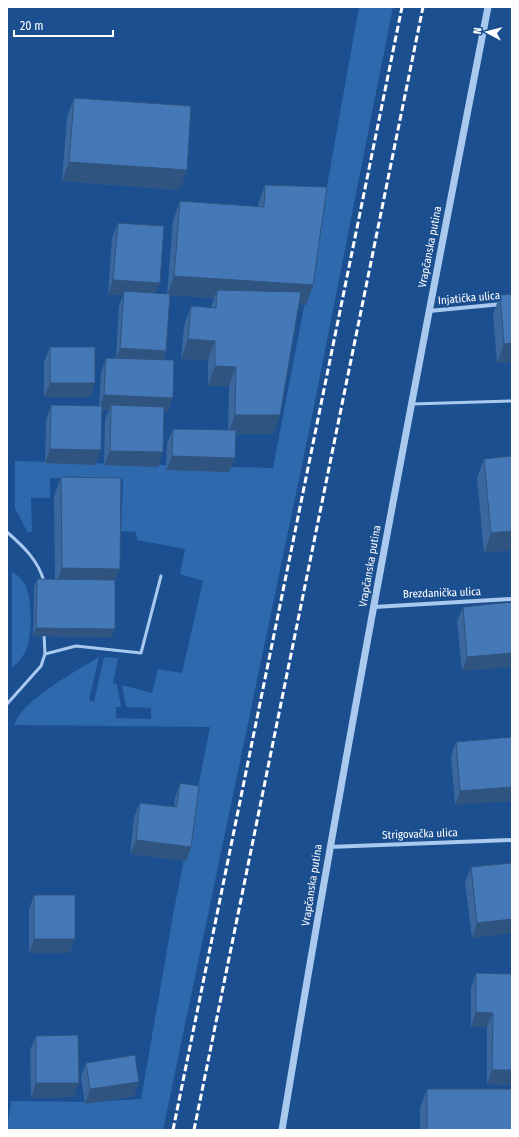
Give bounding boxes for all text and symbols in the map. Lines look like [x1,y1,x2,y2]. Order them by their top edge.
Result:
scale bar [14,12,113,38]
north arrow [467,12,507,52]
text: 20 m [20,19,44,33]
text: N [471,27,484,35]
street label: Vrapčanska putina [416,205,444,289]
street label: Injatička ulica [437,289,501,307]
street label: Vrapčanska putina [356,524,384,608]
street label: Brezdanička ulica [403,585,481,601]
street label: Strigovačka ulica [382,826,458,842]
street label: Vrapčanska putina [299,843,325,927]

